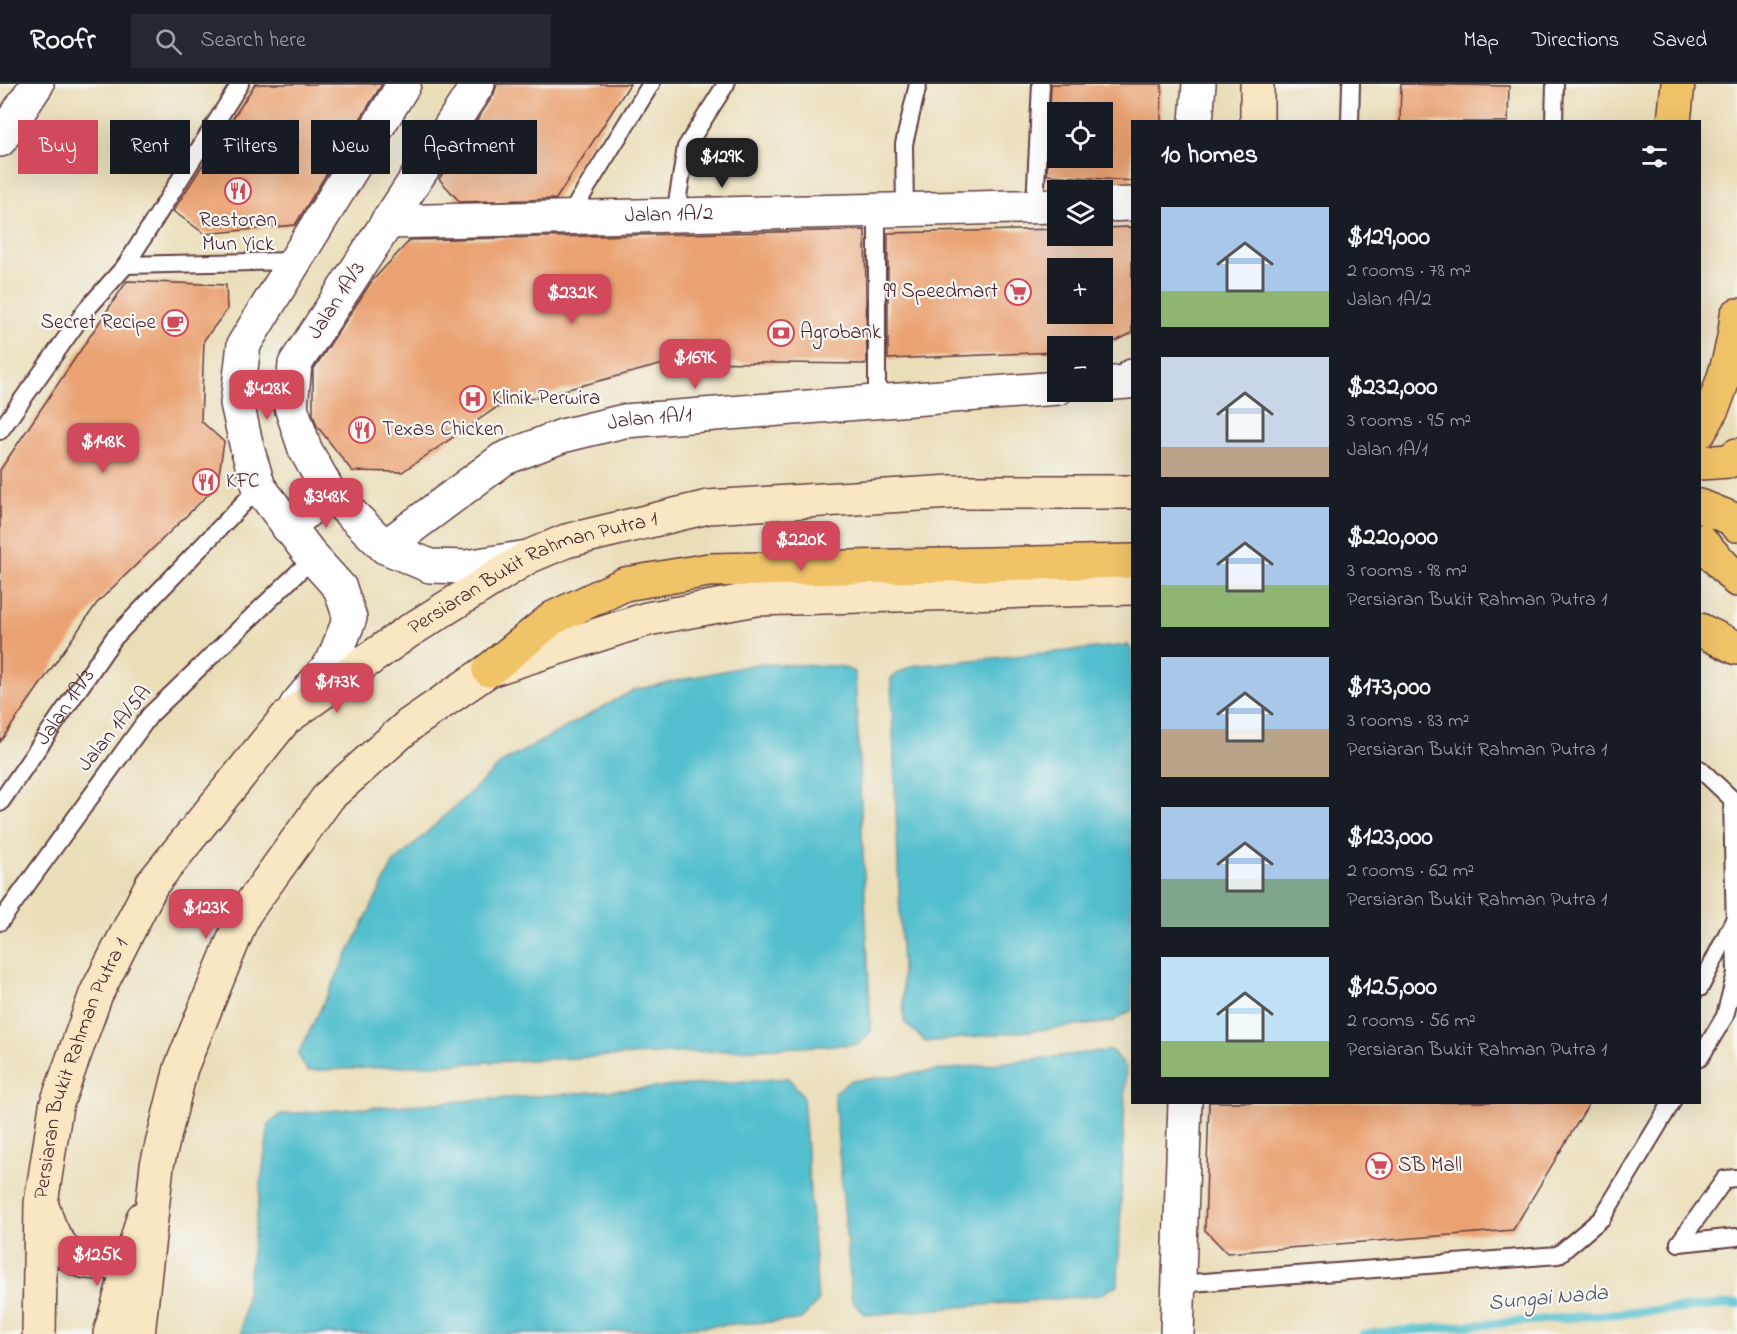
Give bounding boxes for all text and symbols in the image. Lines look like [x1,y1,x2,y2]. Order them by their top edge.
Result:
search box [131,14,551,68]
text: Roofr [30,21,95,62]
icon: search [152,25,185,58]
text: Search here [200,25,306,57]
text: Map [1463,26,1499,56]
text: Directions [1532,26,1619,56]
text: Saved [1652,26,1707,56]
map controls [1047,102,1113,402]
button: locate [1047,102,1113,168]
chip: Buy [18,120,98,174]
chip: Rent [110,120,190,174]
chip: Filters [202,120,299,174]
chip: New [311,120,390,174]
chip: Apartment [402,120,537,174]
text: 10 homes [1161,137,1258,175]
pin: $129K [680,138,764,189]
icon: filters [1638,140,1671,173]
text: $129K [700,143,744,172]
restaurant icon: Restoran Mun Yick [223,176,253,206]
button: layers [1047,180,1113,246]
street label: Jalan 1A/2 [624,199,714,231]
place label: Restoran Mun Yick [199,206,277,260]
text: $129,000 [1347,219,1430,257]
icon: home [1209,231,1281,303]
street label: Jalan 1A/3 [301,256,373,346]
text: 2 rooms · 78 m² [1347,257,1471,286]
button: + [1047,258,1113,324]
pin: $232K [530,274,614,325]
place label: 99 Speedmart [883,277,998,307]
supermarket icon: 99 Speedmart [1003,277,1033,307]
text: $232K [547,279,597,308]
text: Jalan 1A/2 [1347,286,1431,315]
place label: Secret Recipe [41,308,157,338]
cafe icon: Secret Recipe [160,308,190,338]
bank icon: Agrobank [766,318,796,348]
place label: Agrobank [800,318,882,350]
button: − [1047,336,1113,402]
pin: $169K [653,339,737,390]
text: $169K [674,344,716,373]
text: $232,000 [1347,369,1437,407]
pin: $428K [225,370,309,421]
text: $428K [243,375,291,404]
icon: home [1209,381,1281,453]
hospital icon: Klinik Perwira [458,384,488,414]
place label: Klinik Perwira [492,384,600,414]
street label: Jalan 1A/1 [604,401,693,440]
text: 3 rooms · 95 m² [1347,407,1471,436]
restaurant icon: Texas Chicken [347,415,377,445]
place label: Texas Chicken [382,415,504,445]
pin: $148K [61,423,145,474]
text: $148K [81,428,125,457]
text: Jalan 1A/1 [1347,436,1428,465]
restaurant icon: KFC [191,467,221,497]
place label: KFC [226,467,260,497]
pin: $348K [284,478,368,529]
text: $348K [303,483,349,512]
street label: Persiaran Bukit Rahman Putra 1 [403,504,661,643]
text: $220,000 [1347,519,1438,557]
pin: $220K [759,521,843,572]
text: $220K [776,526,826,555]
icon: home [1209,531,1281,603]
text: 3 rooms · 98 m² [1347,557,1467,586]
text: Persiaran Bukit Rahman Putra 1 [1347,586,1607,615]
street label: Jalan 1A/3 [29,663,103,752]
pin: $173K [295,663,379,714]
text: $173K [315,668,359,697]
text: $173,000 [1347,669,1431,707]
street label: Jalan 1A/5A [71,679,159,779]
icon: home [1209,681,1281,753]
text: 3 rooms · 83 m² [1347,707,1469,736]
text: Persiaran Bukit Rahman Putra 1 [1347,736,1607,765]
text: $123,000 [1347,819,1433,857]
icon: home [1209,831,1281,903]
text: 2 rooms · 62 m² [1347,857,1474,886]
text: Persiaran Bukit Rahman Putra 1 [1347,886,1607,915]
pin: $123K [164,889,248,940]
text: $123K [183,894,229,923]
street label: Persiaran Bukit Rahman Putra 1 [27,933,137,1201]
text: $125,000 [1347,969,1437,1007]
icon: home [1209,981,1281,1053]
text: 2 rooms · 56 m² [1347,1007,1476,1036]
text: Persiaran Bukit Rahman Putra 1 [1347,1036,1607,1065]
supermarket icon: SB Mall [1364,1151,1394,1181]
place label: SB Mall [1398,1151,1462,1181]
pin: $125K [55,1236,139,1287]
text: $125K [72,1241,122,1270]
water label: Sungai Nada [1487,1278,1610,1320]

